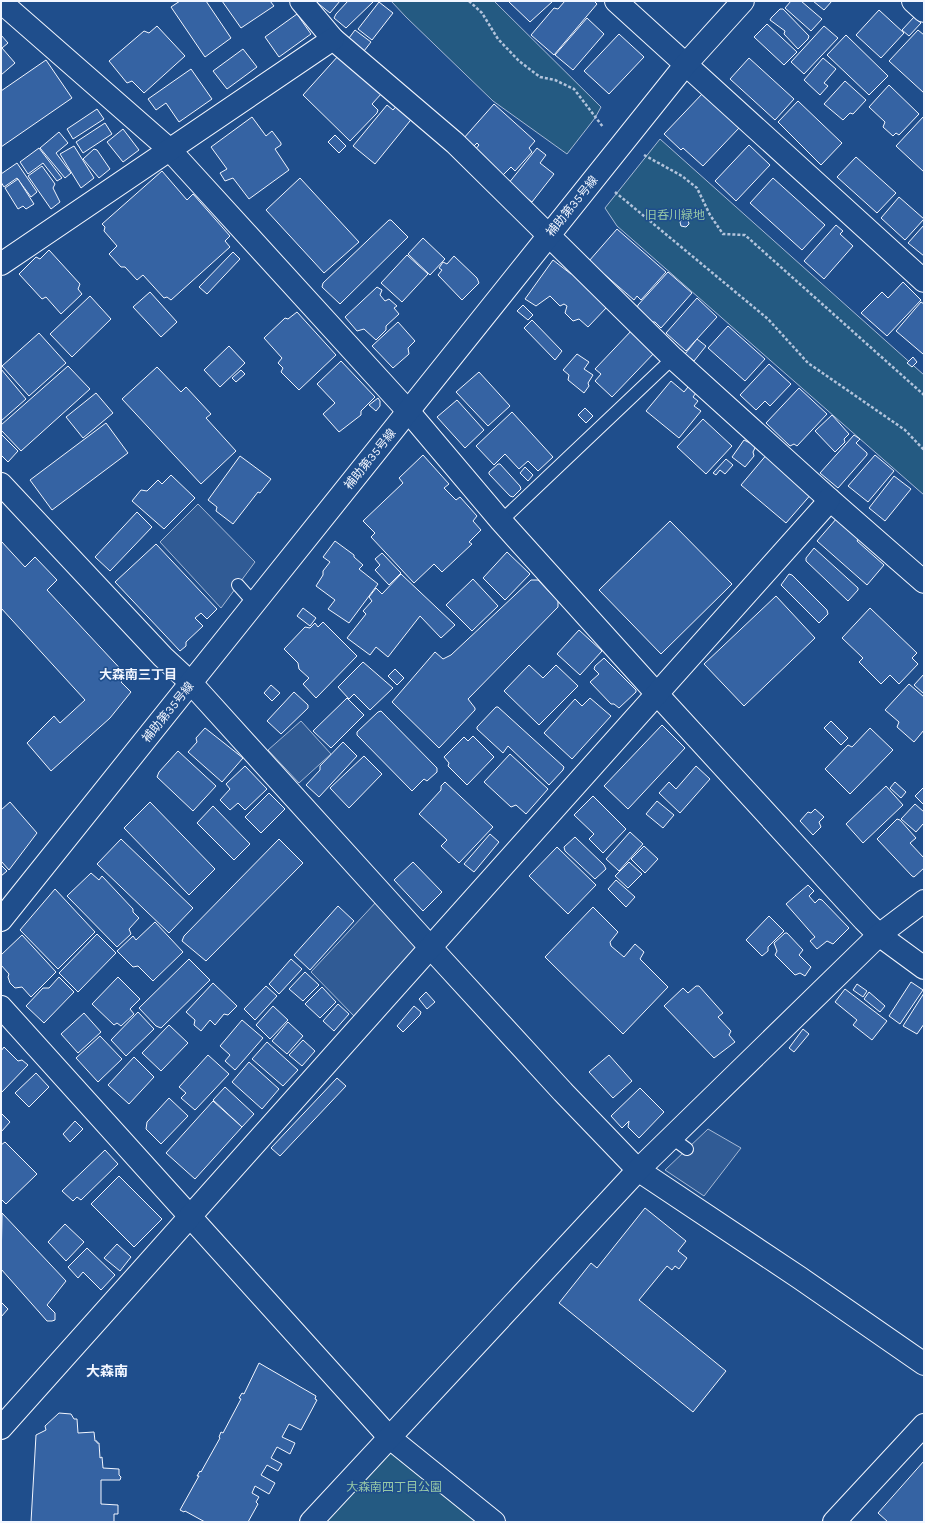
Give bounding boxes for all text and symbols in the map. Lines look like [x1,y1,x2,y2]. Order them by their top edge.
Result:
street label: 補助第35号線 [543,173,601,239]
park label: 旧呑川緑地 [645,208,705,222]
street label: 補助第35号線 [341,426,399,492]
district label: 大森南三丁目 [99,667,177,682]
street label: 補助第35号線 [139,679,197,745]
district label: 大森南 [86,1363,128,1380]
park label: 大森南四丁目公園 [346,1480,442,1494]

